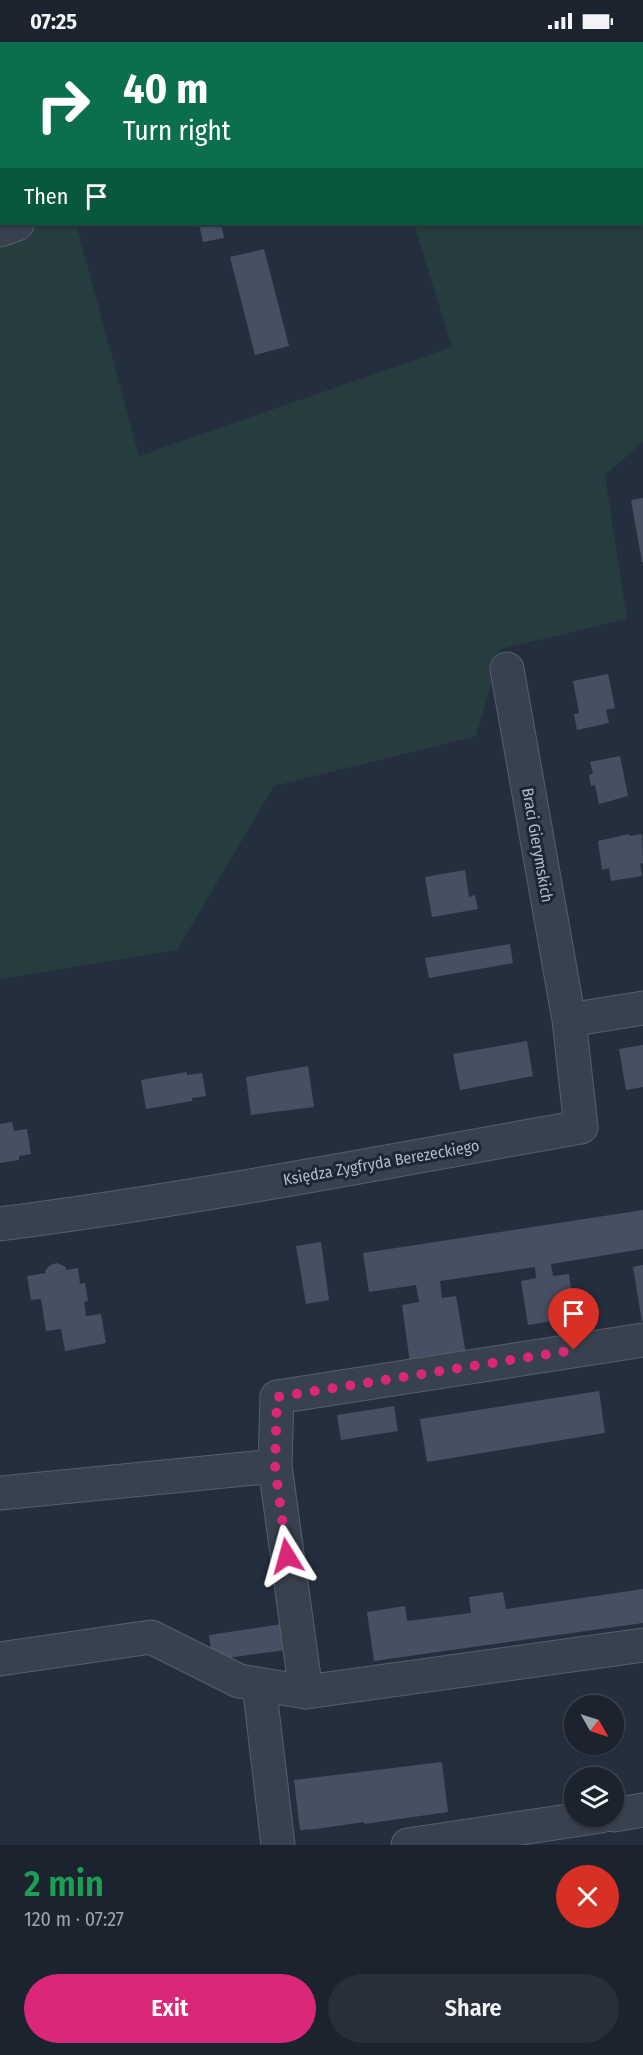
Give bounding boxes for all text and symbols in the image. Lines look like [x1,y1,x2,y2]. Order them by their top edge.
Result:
text: 07:25 [30,8,77,35]
text: 40 m [123,64,208,114]
icon: right [24,66,102,144]
text: Turn right [123,115,231,147]
icon: arrive [80,180,113,213]
text: Then [24,183,68,210]
street label: Braci Gierymskich [518,786,557,904]
street label: Księdza Zygfryda Berezeckiego [282,1136,481,1189]
pin [548,1288,599,1350]
icon: arrive [557,1297,590,1330]
position arrow [255,1524,319,1588]
north arrow [564,1695,624,1755]
map controls [564,1695,624,1827]
button: layers [564,1767,624,1827]
text: 2 min [24,1862,104,1906]
button: close [556,1865,619,1928]
text: 120 m · 07:27 [24,1907,124,1931]
button: Exit [24,1974,316,2043]
button: Share [328,1974,619,2043]

